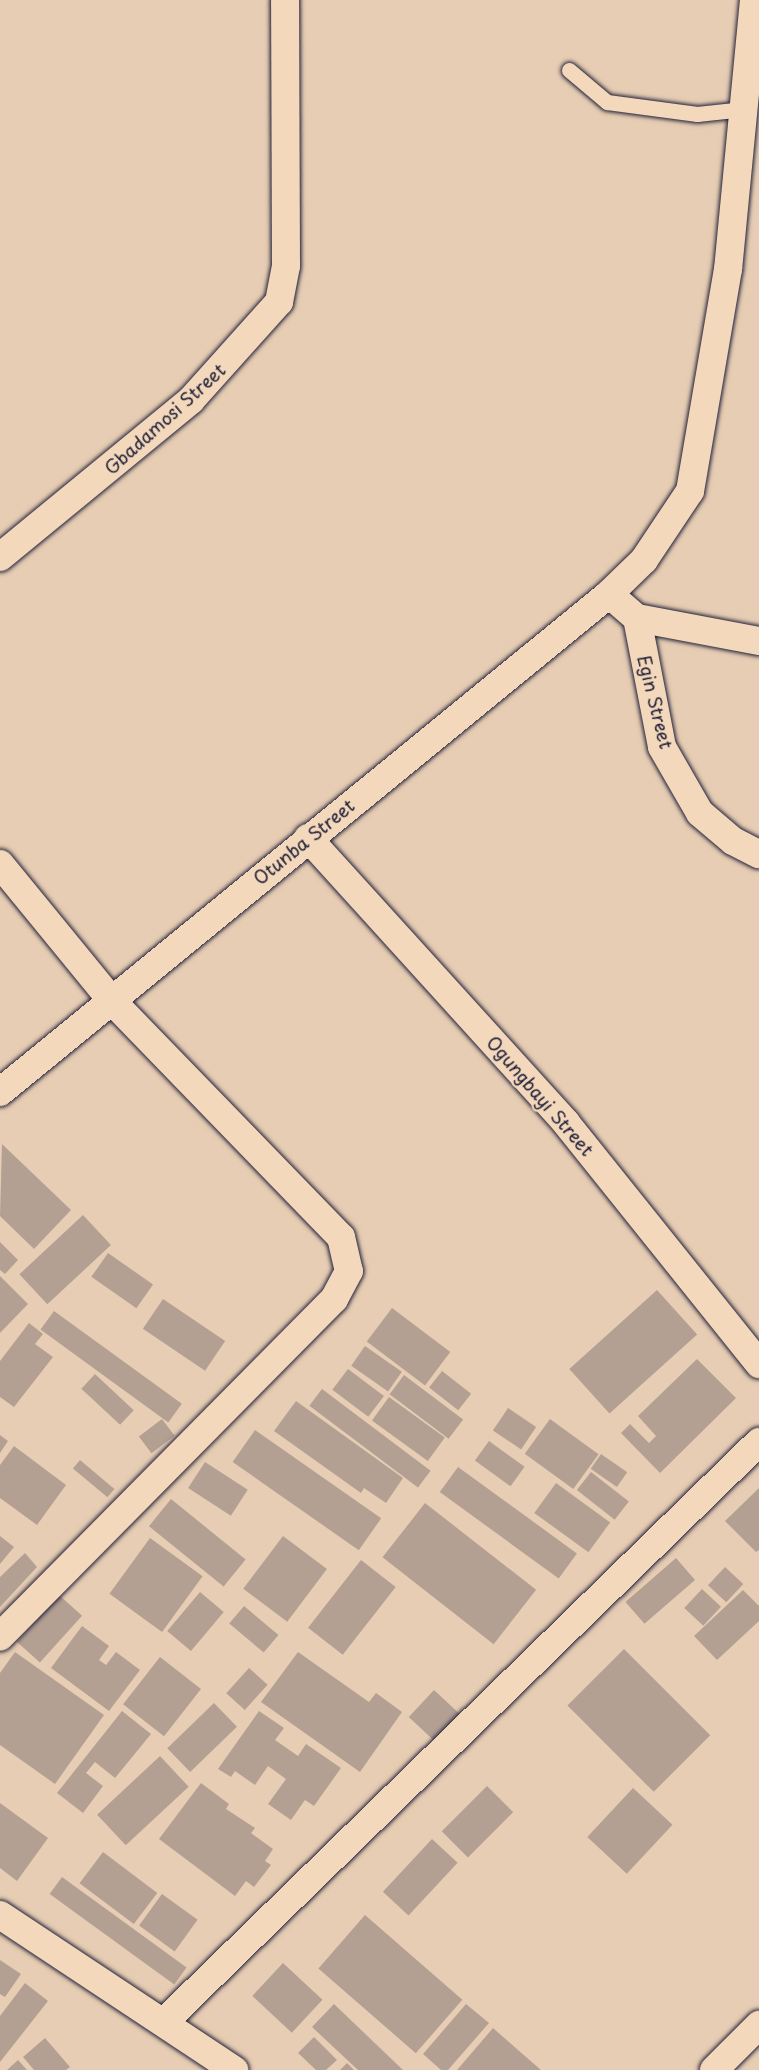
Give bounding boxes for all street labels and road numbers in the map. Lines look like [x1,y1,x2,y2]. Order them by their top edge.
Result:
street label: Gbadamosi Street [100,359,230,479]
street label: Egin Street [633,652,677,752]
street label: Otunba Street [249,795,359,889]
street label: Ogungbayi Street [482,1031,598,1161]

